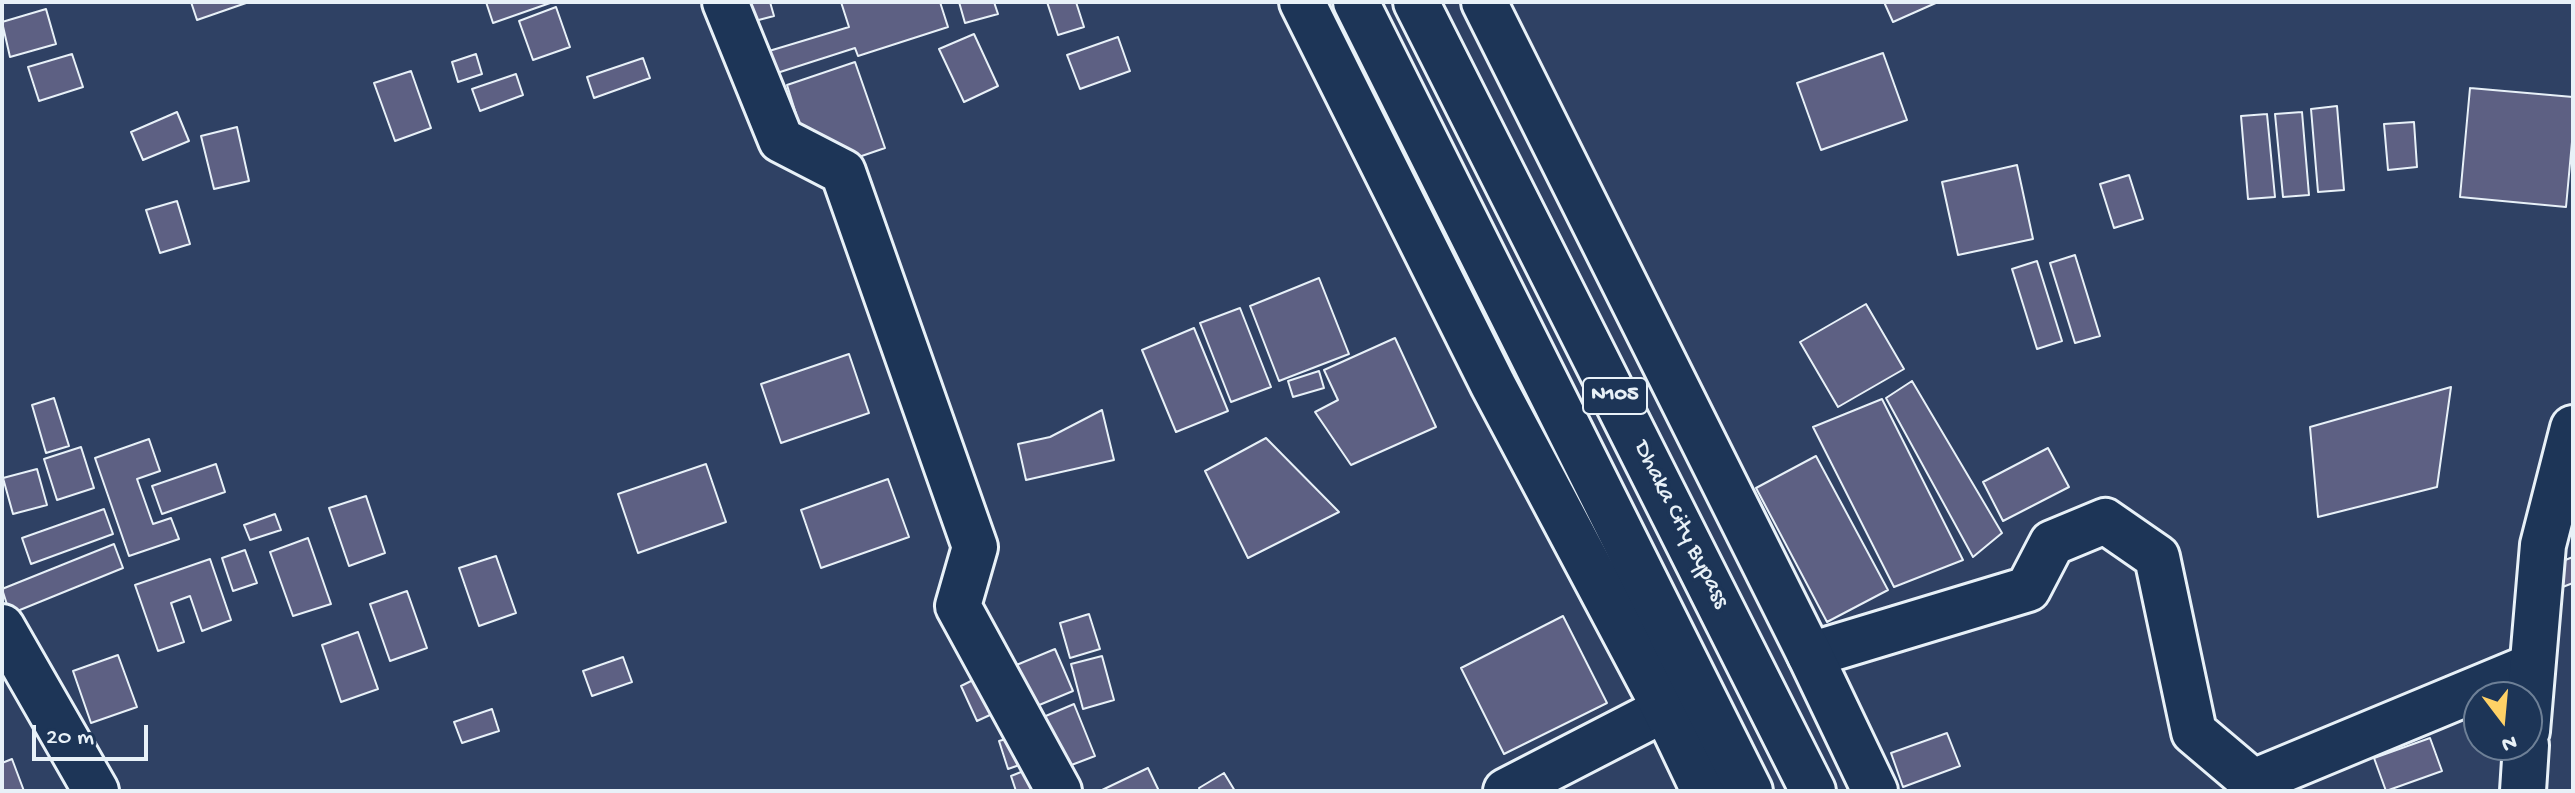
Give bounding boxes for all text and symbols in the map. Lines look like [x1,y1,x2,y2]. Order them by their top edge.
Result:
road number: N105 [1583,378,1647,414]
street label: Dhaka City Bypass [1625,437,1735,613]
north arrow [2463,681,2543,761]
scale bar [36,709,152,759]
text: 20 m [46,724,94,753]
text: N [2499,728,2520,757]

